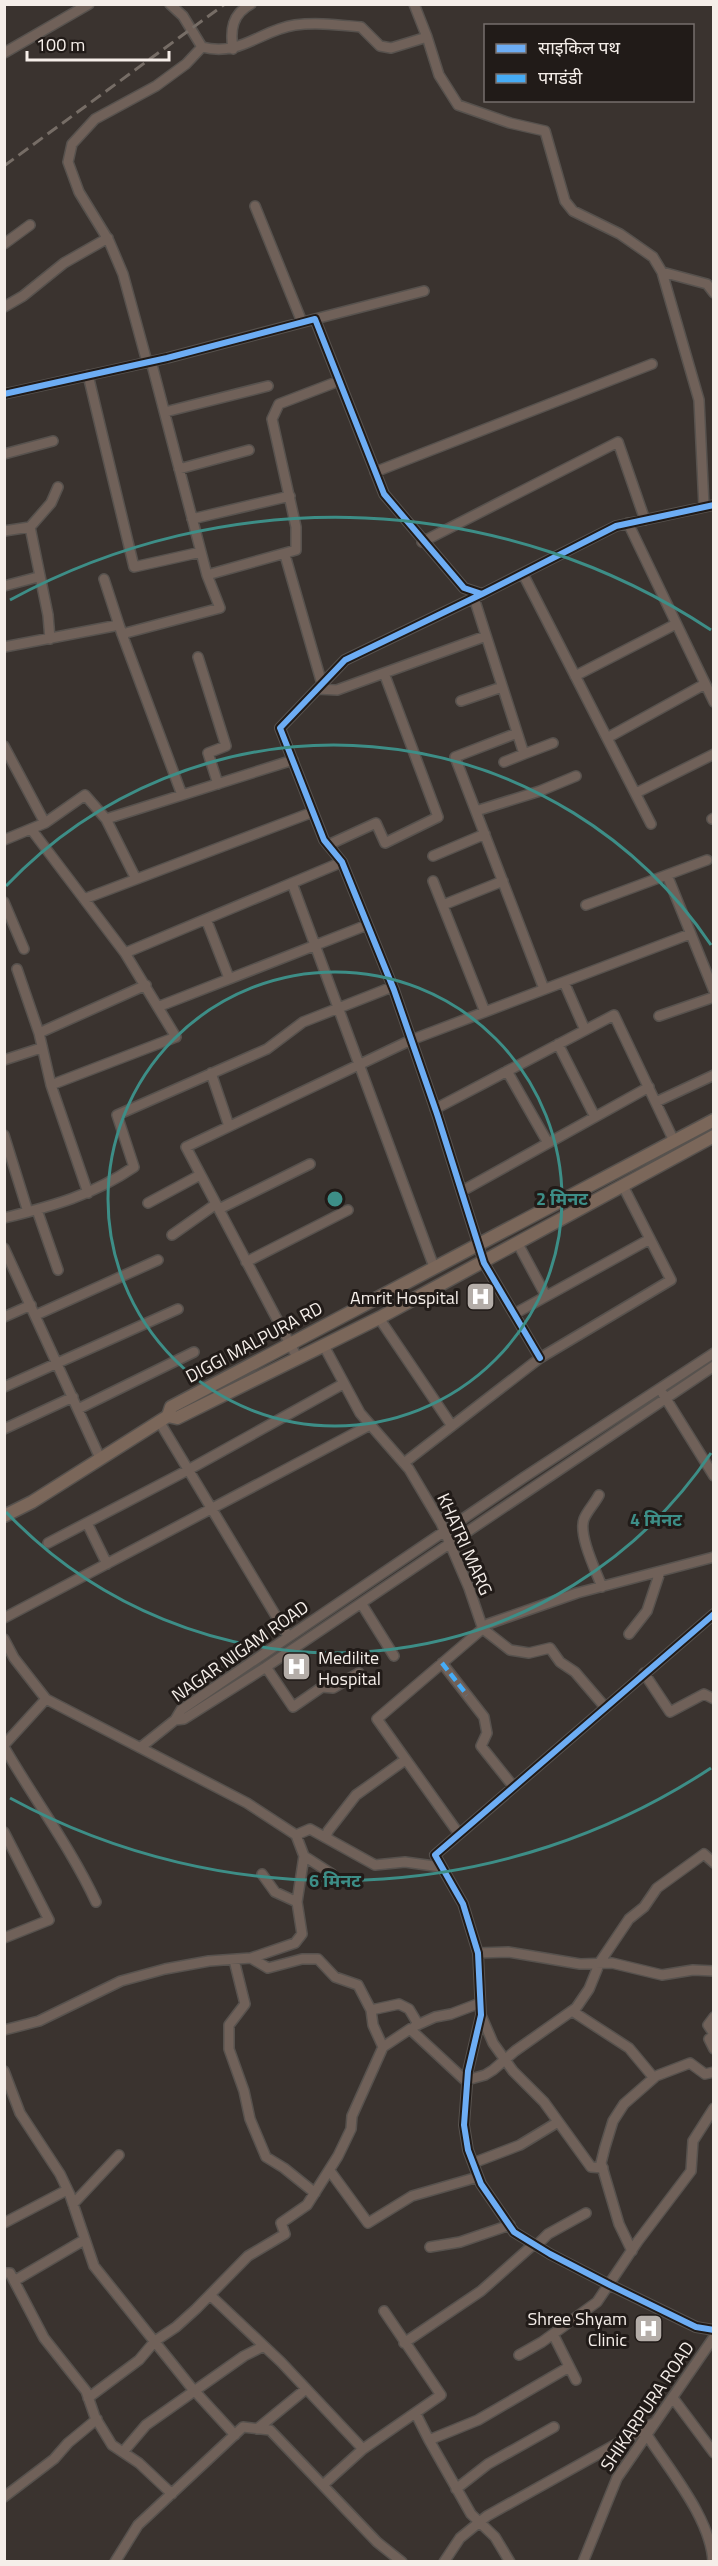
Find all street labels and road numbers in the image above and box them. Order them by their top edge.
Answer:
street label: DIGGI MALPURA RD [181,1294,327,1390]
street label: KHATRI MARG [430,1489,500,1599]
street label: NAGAR NIGAM ROAD [166,1593,314,1709]
street label: SHIKARPURA ROAD [593,2336,701,2476]

